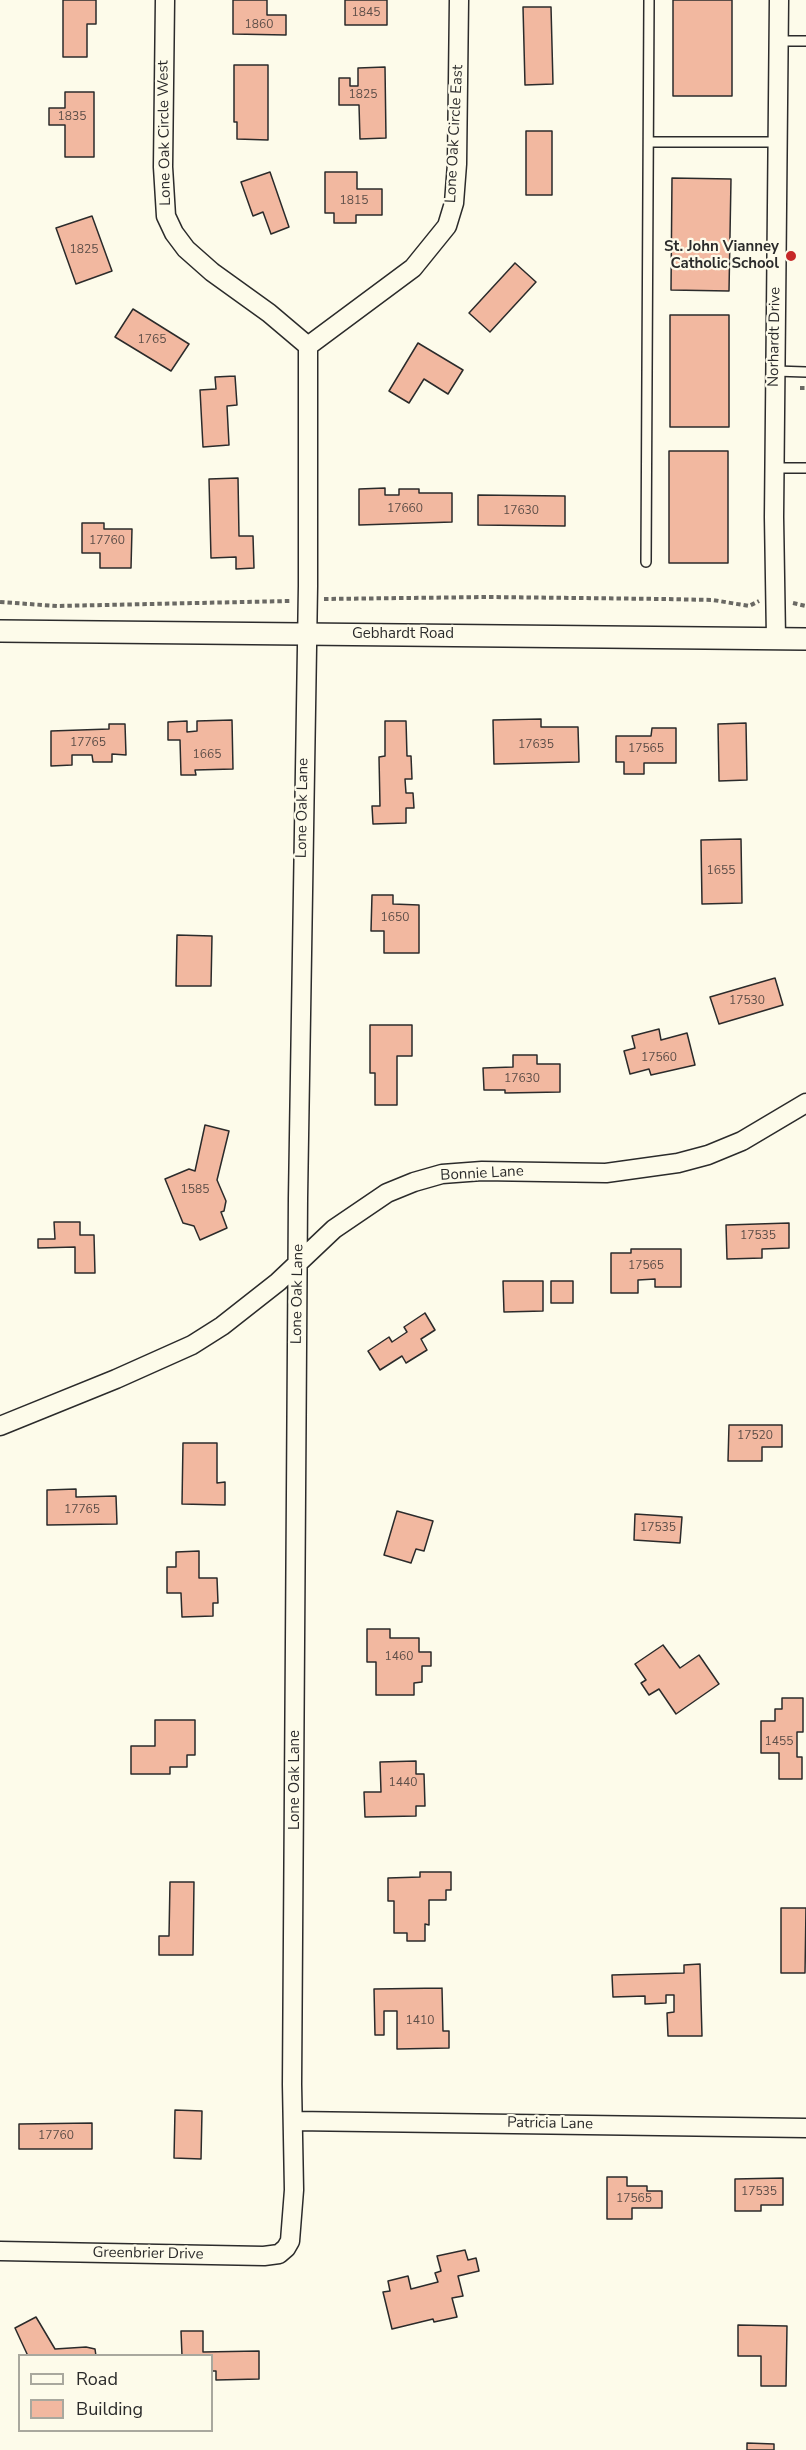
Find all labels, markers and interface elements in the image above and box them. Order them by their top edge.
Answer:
house number: 1845 [352,6,380,20]
house number: 1860 [245,18,273,32]
street label: Lone Oak Circle West [155,60,175,206]
street label: Lone Oak Circle East [442,64,468,204]
house number: 1825 [349,88,377,102]
house number: 1835 [58,110,86,124]
house number: 1815 [340,194,368,208]
place label: St. John Vianney Catholic School [664,238,779,273]
house number: 1825 [70,243,98,257]
marker: St. John Vianney Catholic School [784,249,798,263]
street label: Norhardt Drive [765,287,785,387]
house number: 1765 [138,333,166,347]
house number: 17660 [387,502,423,516]
house number: 17630 [503,504,539,518]
house number: 17760 [89,534,125,548]
street label: Gebhardt Road [352,625,454,643]
house number: 17765 [70,736,106,750]
house number: 17635 [518,738,554,752]
house number: 17565 [628,742,664,756]
house number: 1665 [193,748,221,762]
street label: Lone Oak Lane [293,758,313,858]
house number: 1655 [707,864,735,878]
house number: 1650 [381,911,409,925]
house number: 17530 [729,994,765,1008]
house number: 17560 [641,1051,677,1065]
house number: 17630 [504,1072,540,1086]
street label: Bonnie Lane [440,1163,524,1185]
house number: 1585 [181,1183,209,1197]
house number: 17535 [740,1229,776,1243]
street label: Lone Oak Lane [288,1244,308,1344]
house number: 17565 [628,1259,664,1273]
house number: 17520 [737,1429,773,1443]
house number: 17765 [64,1503,100,1517]
house number: 17535 [640,1521,676,1535]
house number: 1460 [385,1650,413,1664]
street label: Lone Oak Lane [286,1730,304,1830]
house number: 1455 [765,1735,793,1749]
house number: 1440 [389,1776,417,1790]
house number: 1410 [406,2014,434,2028]
street label: Patricia Lane [507,2114,593,2134]
house number: 17760 [38,2129,74,2143]
house number: 17535 [741,2185,777,2199]
house number: 17565 [616,2192,652,2206]
street label: Greenbrier Drive [92,2244,204,2264]
legend [18,2354,213,2432]
text: Road [76,2367,118,2391]
text: Building [76,2397,143,2421]

